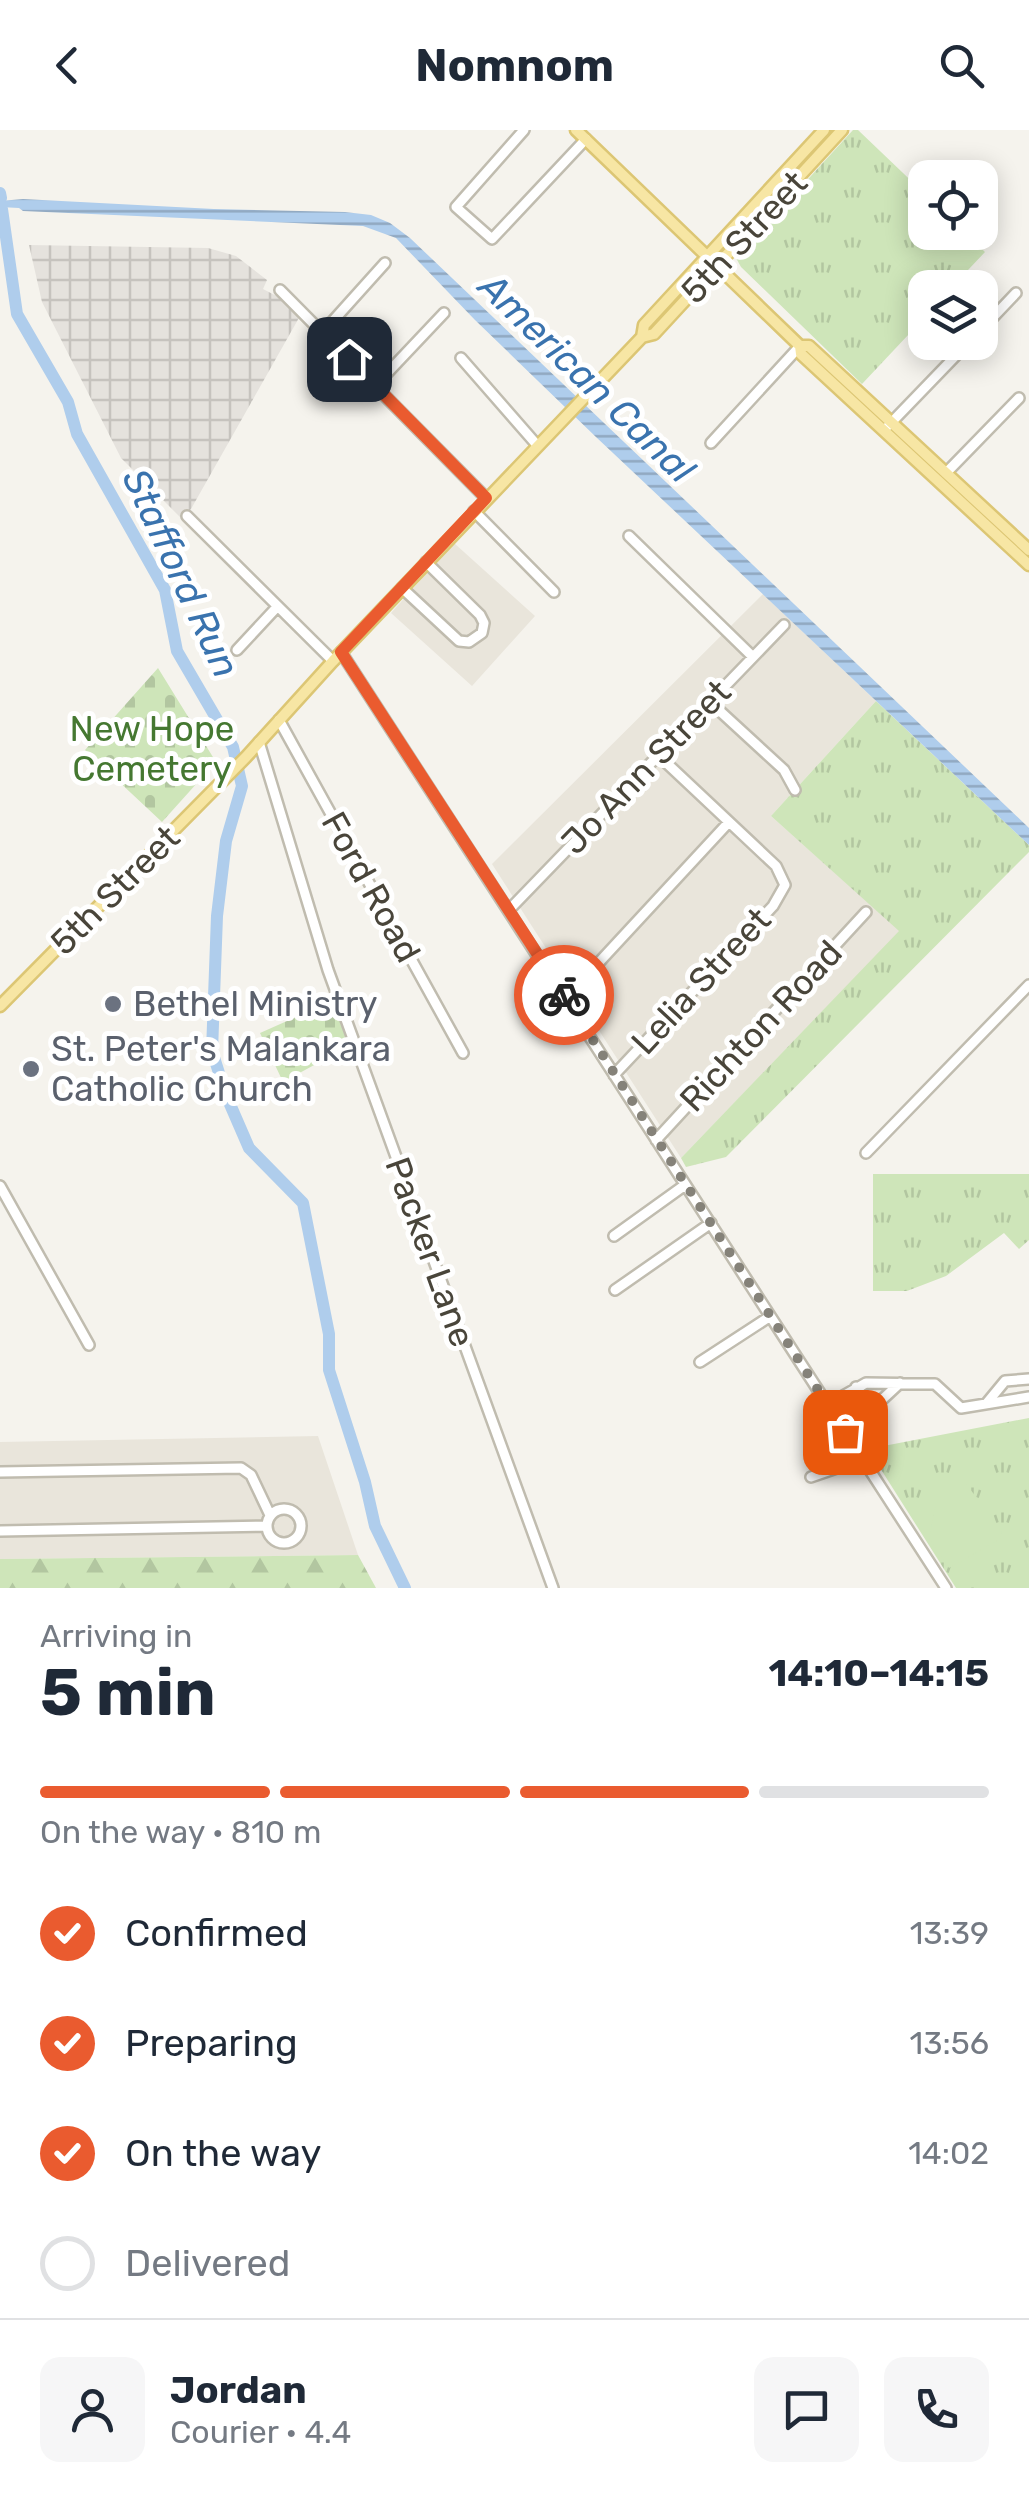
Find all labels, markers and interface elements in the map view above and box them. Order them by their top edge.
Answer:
icon: back [40,38,95,93]
icon: search [934,38,989,93]
text: Nomnom [415,39,614,92]
map controls [908,160,998,360]
button: locate [908,160,998,250]
street label: 5th Street [672,162,816,312]
water label: American Canal [468,262,705,493]
button: layers [908,270,998,360]
pin [307,317,392,402]
icon: home [322,332,377,387]
water label: Stafford Run [113,461,249,685]
street label: Jo Ann Street [553,671,739,863]
park label: New Hope Cemetery [70,708,234,790]
street label: Ford Road [313,804,429,970]
street label: 5th Street [42,817,188,963]
street label: Lelia Street [623,899,779,1063]
street label: Richton Road [671,932,851,1120]
courier [514,945,614,1045]
icon: bike [537,968,592,1023]
place label: Bethel Ministry [133,983,378,1025]
marker: Bethel Ministry [102,993,124,1015]
place label: St. Peter's Malankara Catholic Church [51,1028,391,1110]
marker: St. Peter's Malankara Catholic Church [20,1058,42,1080]
street label: Packer Lane [376,1152,484,1352]
pin [803,1390,888,1475]
icon: bag [818,1405,873,1460]
text: Arriving in [40,1617,192,1655]
text: 14:10–14:15 [768,1650,989,1696]
text: 5 min [40,1654,216,1731]
text: On the way · 810 m [40,1813,321,1851]
icon: check [40,1906,95,1961]
text: Confirmed [125,1910,308,1956]
text: 13:39 [910,1914,989,1952]
icon: check [40,2016,95,2071]
text: Preparing [125,2020,298,2066]
text: 13:56 [910,2024,989,2062]
icon: check [40,2126,95,2181]
text: On the way [125,2130,321,2176]
text: 14:02 [908,2134,989,2172]
text: Delivered [125,2240,290,2286]
button: person [40,2357,145,2462]
button: chat [754,2357,859,2462]
button: phone [884,2357,989,2462]
text: Jordan [170,2367,307,2413]
text: Courier · 4.4 [170,2413,351,2451]

